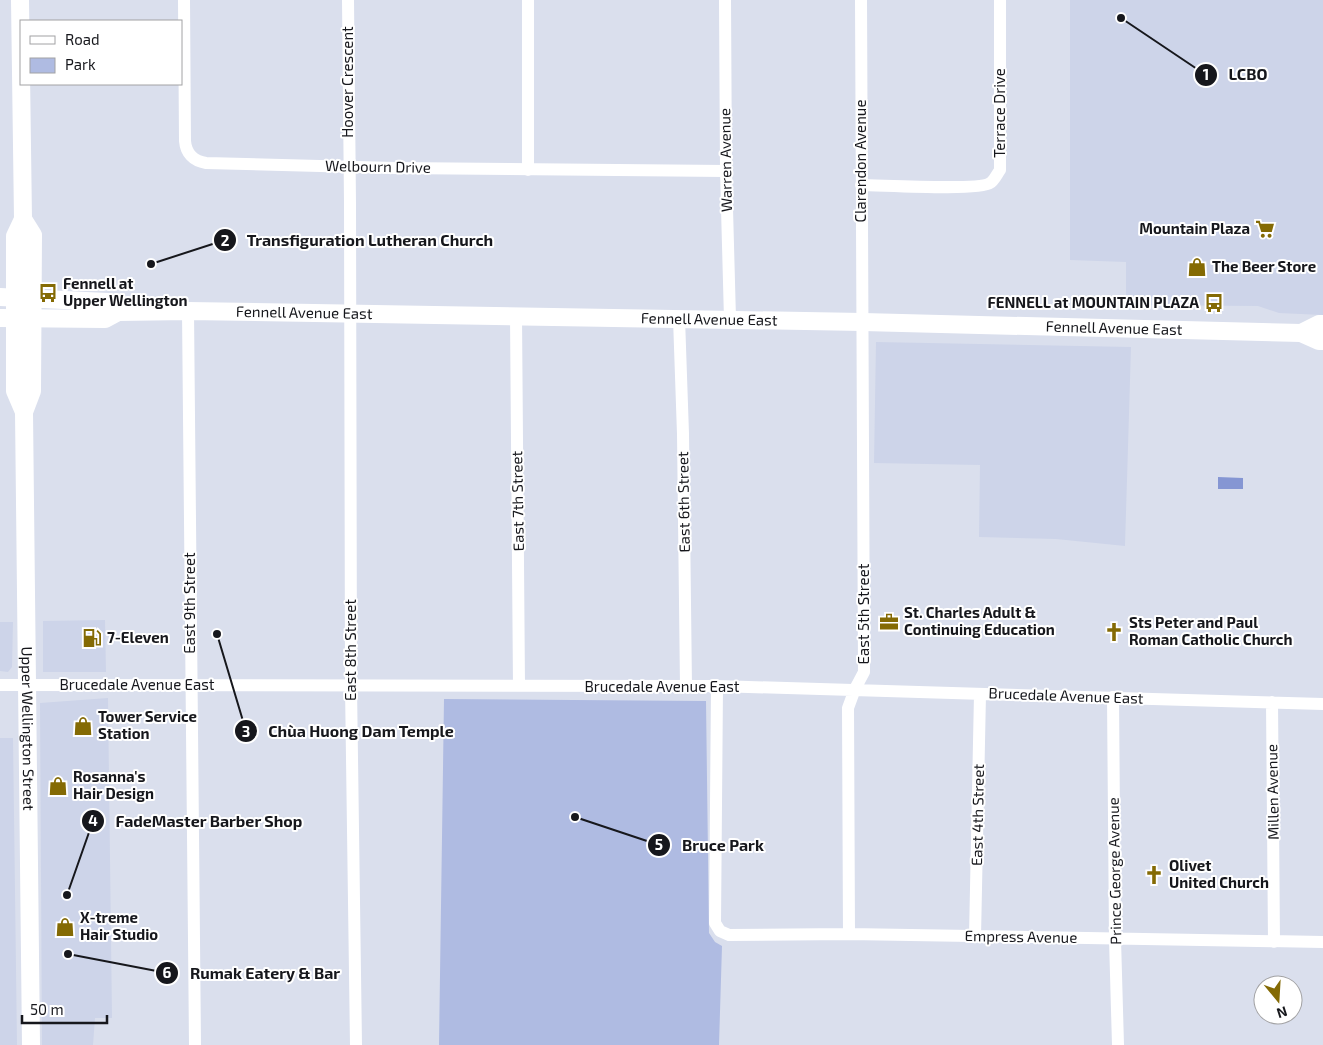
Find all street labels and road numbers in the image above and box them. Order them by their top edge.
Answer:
street label: Hoover Crescent [338,26,356,138]
street label: Terrace Drive [990,68,1008,158]
street label: Clarendon Avenue [851,100,869,222]
street label: Warren Avenue [715,108,735,212]
street label: Welbourn Drive [325,156,431,176]
street label: Fennell Avenue East [236,302,373,322]
street label: Fennell Avenue East [641,308,778,329]
street label: Fennell Avenue East [1046,317,1183,338]
street label: East 7th Street [507,450,527,551]
street label: East 6th Street [673,451,693,553]
street label: East 9th Street [180,552,198,654]
street label: East 5th Street [854,563,872,664]
street label: East 8th Street [341,599,359,701]
street label: Upper Wellington Street [19,646,38,811]
street label: Brucedale Avenue East [59,675,215,693]
street label: Brucedale Avenue East [584,677,740,695]
street label: Brucedale Avenue East [988,683,1144,707]
street label: Millen Avenue [1262,744,1282,840]
street label: East 4th Street [967,764,987,866]
street label: Prince George Avenue [1104,797,1124,945]
street label: Empress Avenue [965,926,1077,946]

